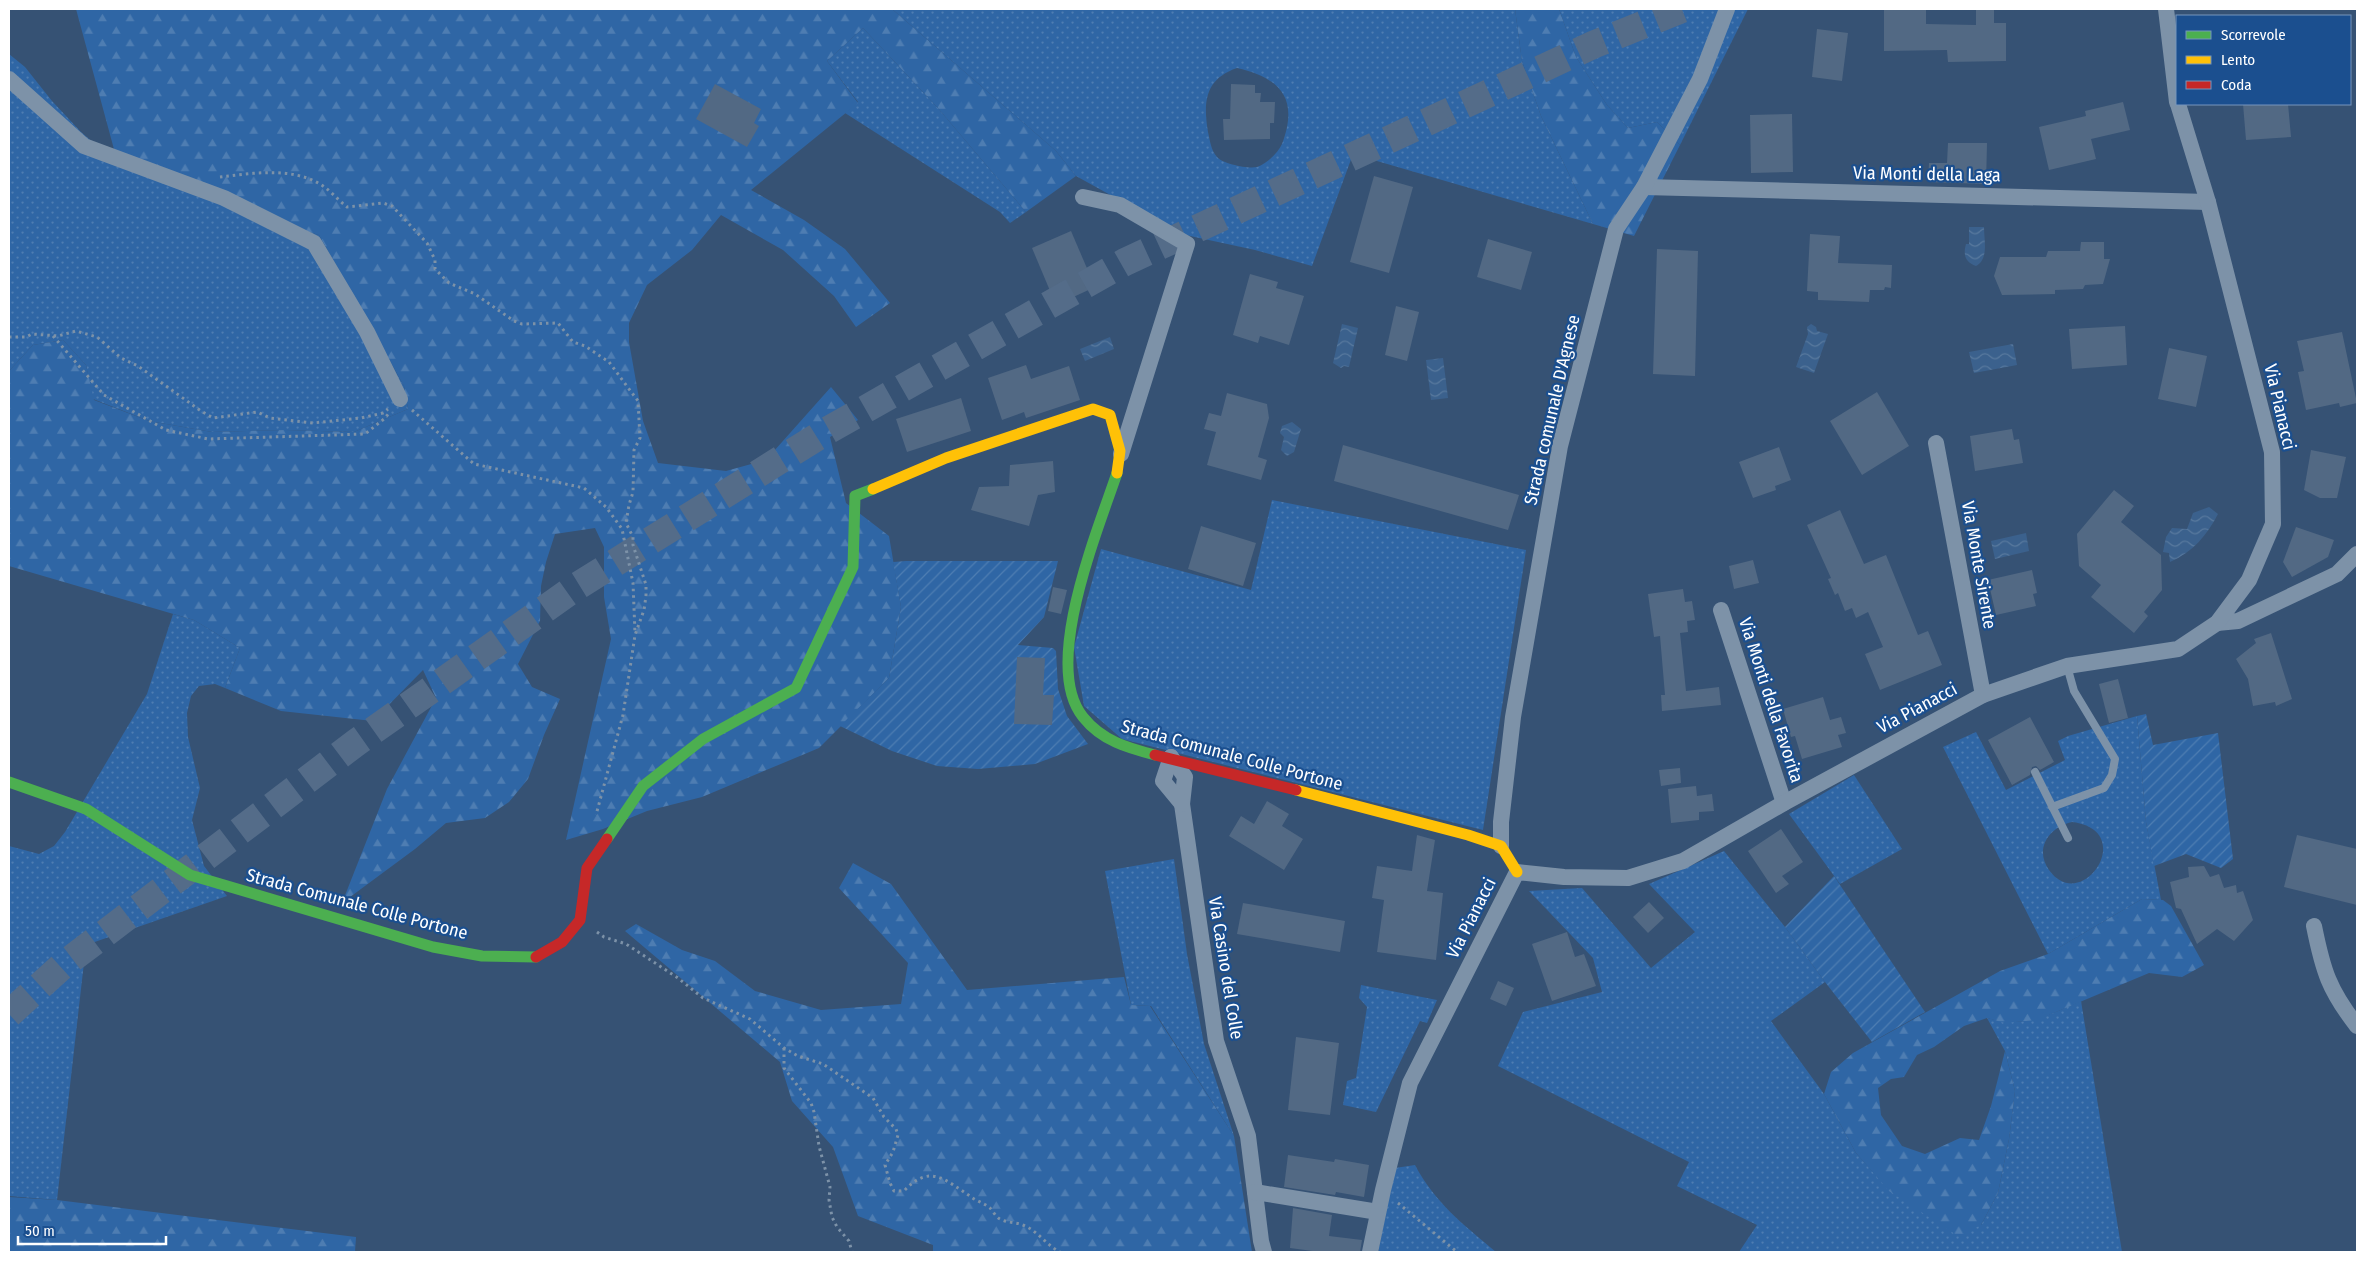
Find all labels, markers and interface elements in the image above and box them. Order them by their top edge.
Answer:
legend [2176,15,2351,105]
text: Scorrevole [2221,26,2286,44]
text: Lento [2221,51,2255,69]
text: Coda [2221,76,2252,94]
street label: Via Monti della Laga [1853,162,2001,186]
street label: Strada comunale D'Agnese [1519,313,1585,507]
street label: Via Pianacci [2259,362,2301,452]
street label: Via Monte Sirente [1957,499,2001,631]
street label: Via Monti della Favorita [1734,615,1808,786]
street label: Via Pianacci [1873,678,1961,738]
street label: Strada Comunale Colle Portone [1119,715,1345,795]
street label: Strada Comunale Colle Portone [244,864,470,944]
street label: Via Pianacci [1441,874,1501,962]
street label: Via Casino del Colle [1204,895,1248,1041]
scale bar [18,1214,165,1246]
text: 50 m [25,1222,55,1240]

